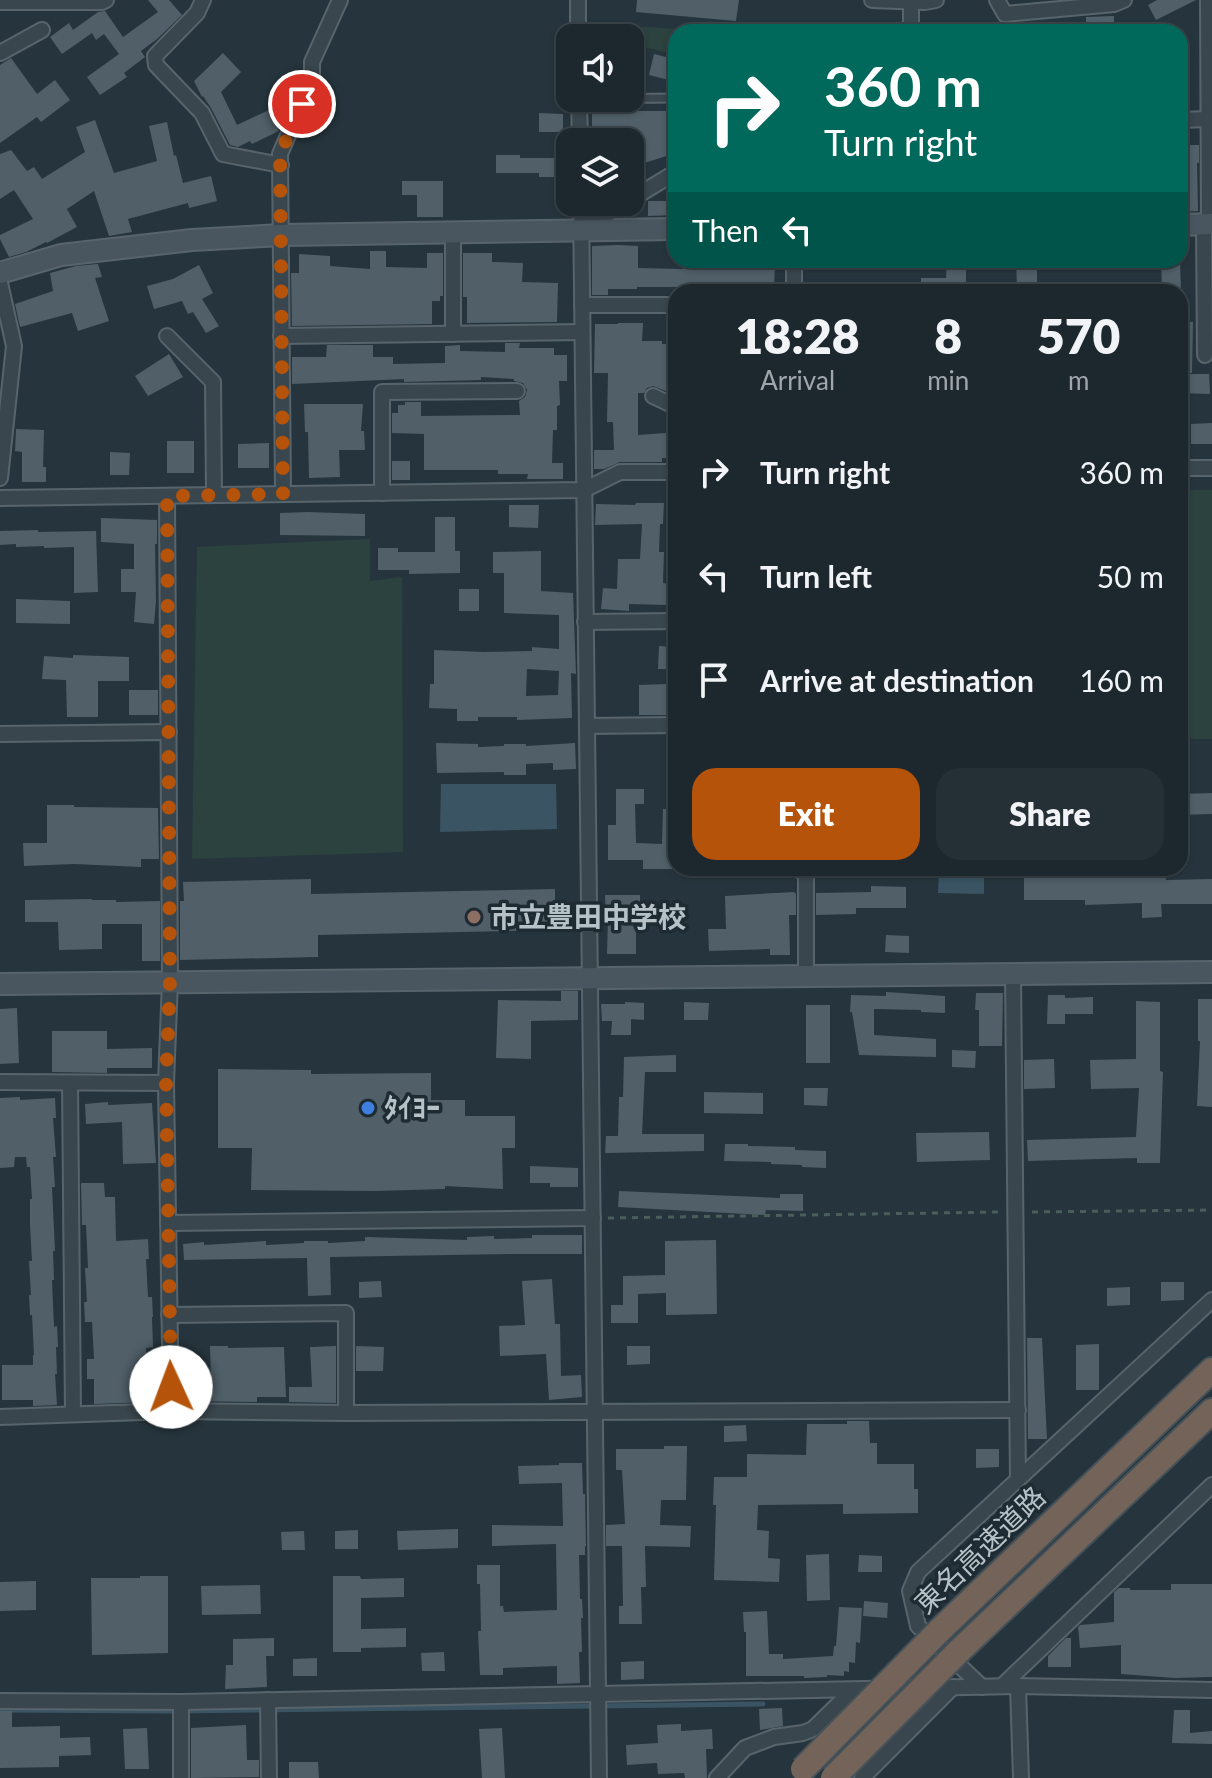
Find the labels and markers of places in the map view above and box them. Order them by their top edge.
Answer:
pin [268,70,336,138]
place label: 市立豊田中学校 [490,899,686,933]
marker: 市立豊田中学校 [465,908,483,926]
place label: ﾀｲﾖｰ [384,1090,440,1124]
marker: ﾀｲﾖｰ [359,1099,377,1117]

